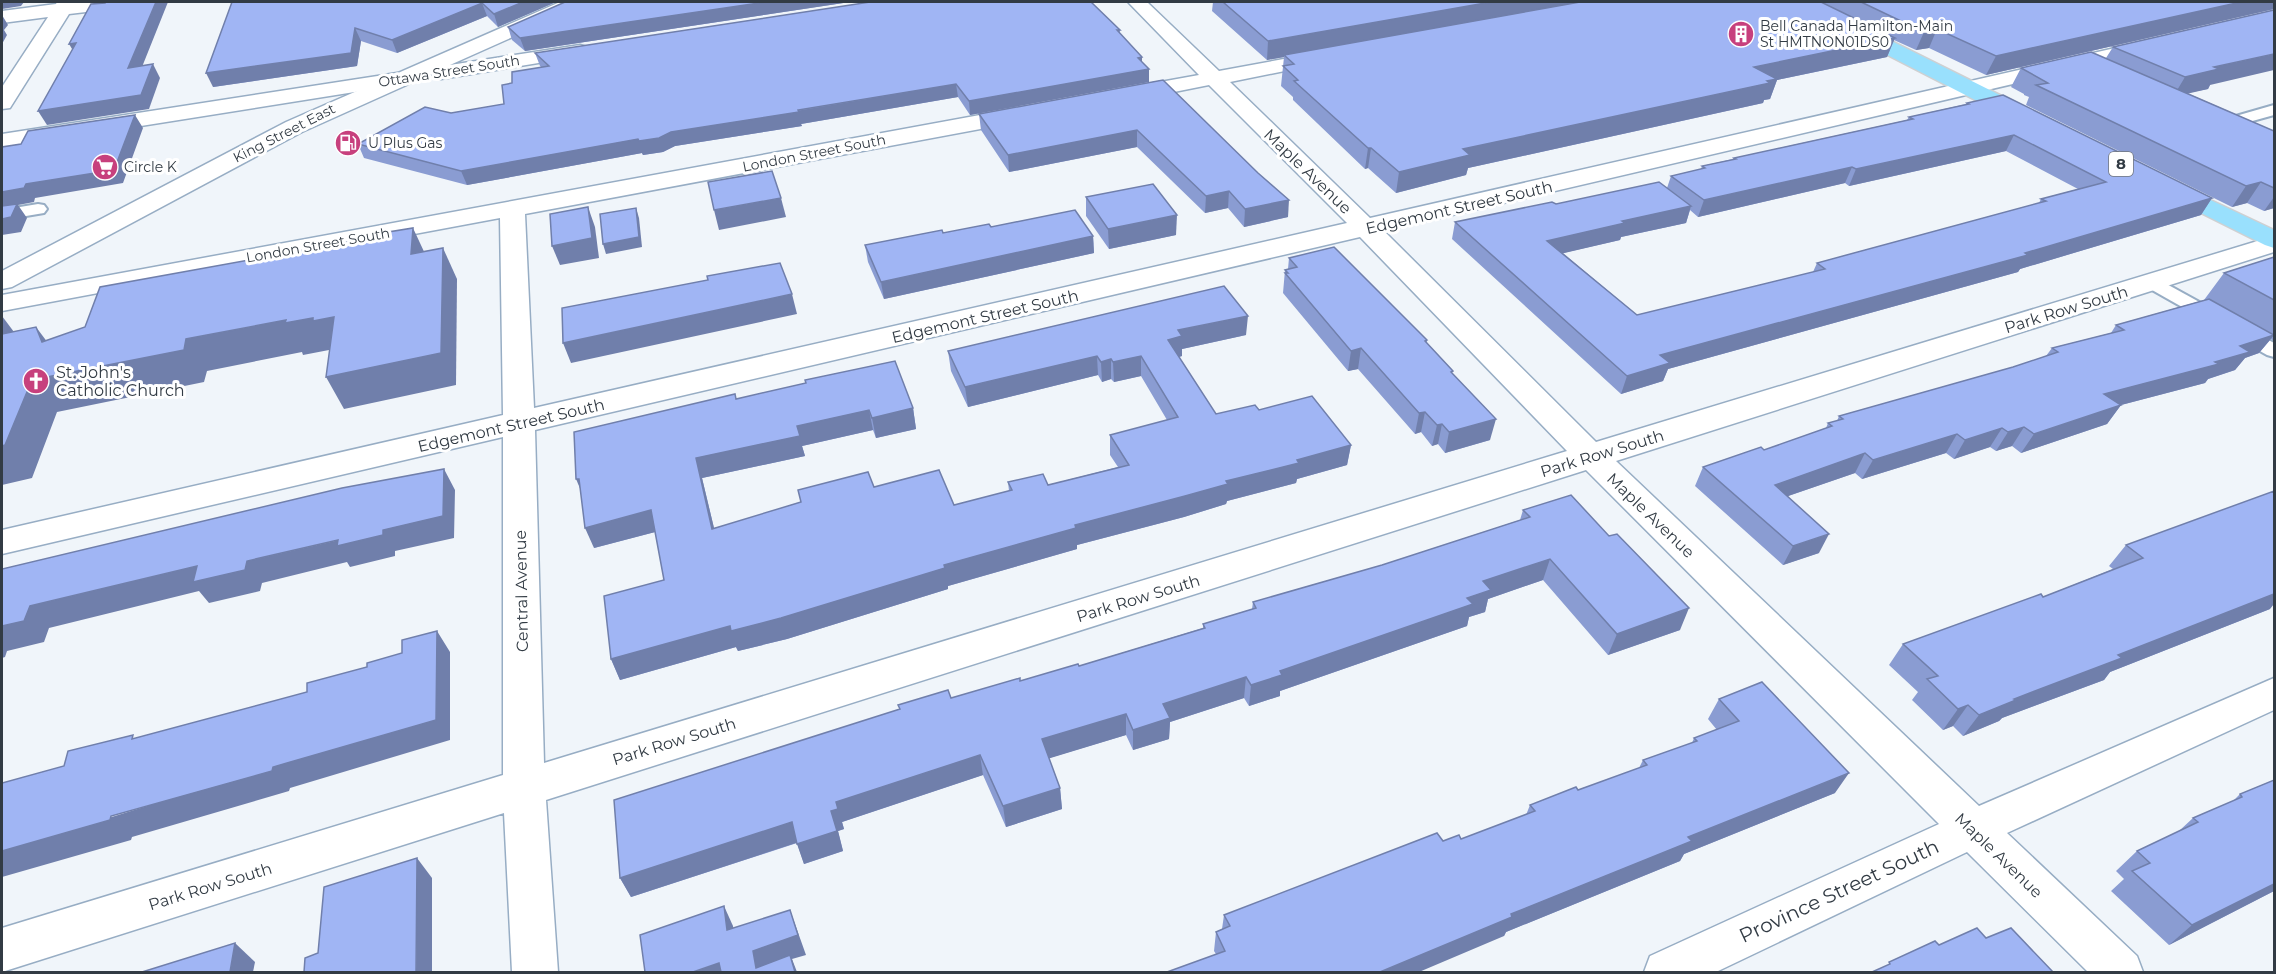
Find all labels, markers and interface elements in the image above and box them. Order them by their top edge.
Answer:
place label: Bell Canada Hamilton-Main St HMTNON01DS0 [1760,17,1953,51]
building icon: Bell Canada Hamilton-Main St HMTNON01DS0 [1726,19,1756,49]
street label: Ottawa Street South [377,51,521,91]
street label: King Street East [230,99,338,167]
street label: Maple Avenue [1260,125,1355,218]
fuel station icon: U Plus Gas [333,128,363,158]
street label: London Street South [741,130,887,176]
place label: U Plus Gas [368,134,443,152]
supermarket icon: Circle K [90,152,120,182]
road number: 8 [2109,152,2133,176]
place label: Circle K [124,158,177,176]
street label: Edgemont Street South [1364,177,1554,238]
street label: London Street South [245,223,391,267]
street label: Park Row South [2002,282,2130,337]
street label: Edgemont Street South [890,286,1080,347]
place label: St. John's Catholic Church [56,363,185,400]
church icon: St. John's Catholic Church [21,366,51,396]
street label: Edgemont Street South [416,395,606,456]
street label: Park Row South [1538,426,1666,481]
street label: Maple Avenue [1603,469,1698,562]
street label: Central Avenue [511,530,532,652]
street label: Park Row South [1074,571,1202,626]
street label: Park Row South [610,714,738,769]
street label: Maple Avenue [1951,809,2046,902]
street label: Province Street South [1735,834,1943,948]
street label: Park Row South [146,859,274,914]

